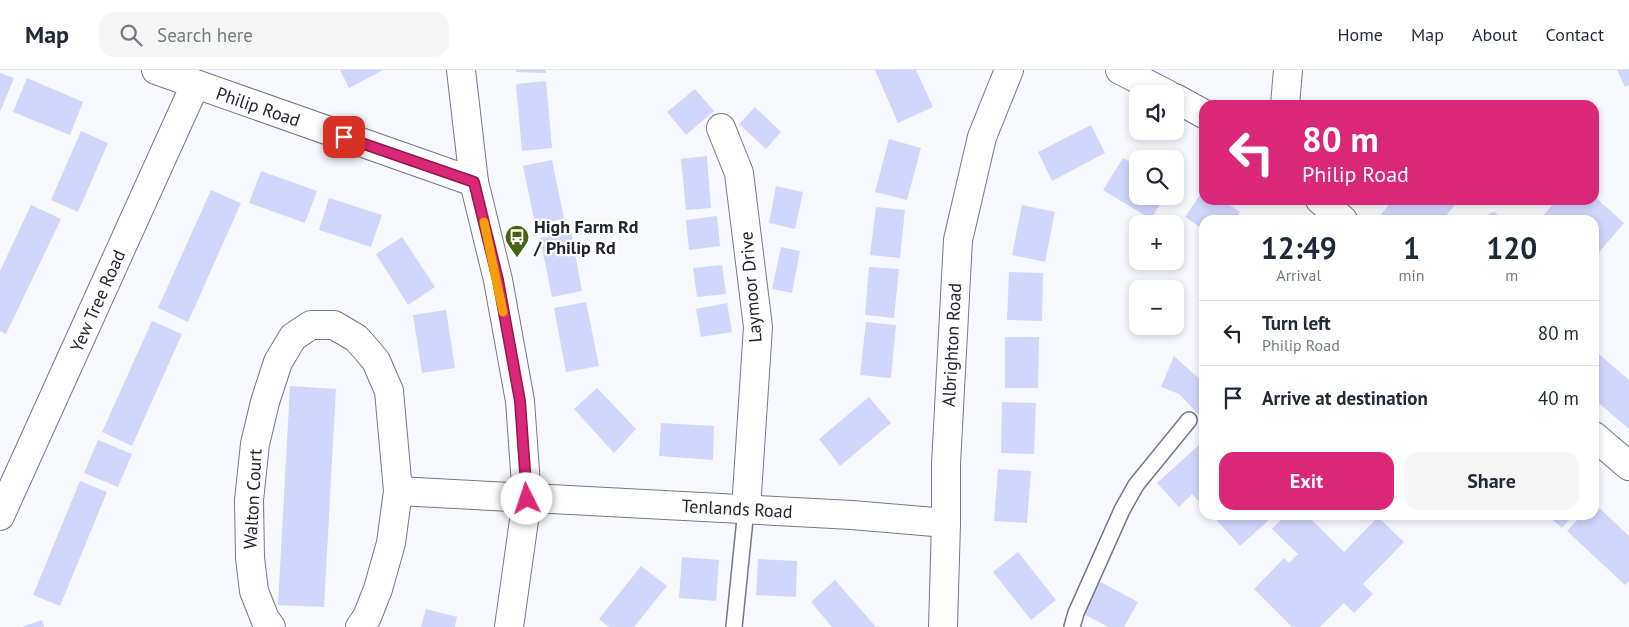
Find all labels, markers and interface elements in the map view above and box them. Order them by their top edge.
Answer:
search box [99,12,449,57]
text: Map [25,19,69,50]
icon: search [117,21,145,49]
text: Search here [157,23,253,47]
text: Home [1337,23,1383,46]
text: Map [1411,23,1444,46]
text: About [1472,23,1518,46]
text: Contact [1546,23,1604,46]
street label: Philip Road [213,81,303,132]
map controls [1129,85,1184,335]
button: sound [1129,85,1184,140]
pin [323,116,365,158]
text: 80 m [1302,116,1379,162]
icon: left [1219,120,1284,185]
icon: arrive [330,123,358,151]
button: search [1129,150,1184,205]
text: Philip Road [1302,160,1409,188]
place label: High Farm Rd / Philip Rd [533,215,639,259]
button: + [1129,215,1184,270]
bus stop icon: High Farm Rd / Philip Rd [504,224,530,258]
text: 12:49 [1261,228,1337,267]
text: 1 [1403,228,1420,267]
text: 120 [1486,228,1537,267]
street label: Laymoor Drive [734,231,767,344]
street label: Yew Tree Road [65,246,130,356]
text: Arrival [1276,265,1321,285]
text: min [1399,265,1425,285]
text: m [1505,265,1518,285]
button: − [1129,280,1184,335]
street label: Albrighton Road [937,282,966,408]
text: Turn left [1262,311,1331,335]
icon: left [1219,319,1247,347]
text: 80 m [1538,321,1579,345]
text: Philip Road [1262,335,1340,355]
icon: arrive [1219,384,1247,412]
text: Arrive at destination [1262,386,1428,410]
text: 40 m [1538,386,1579,410]
street label: Walton Court [238,448,267,550]
button: Exit [1219,452,1394,510]
button: Share [1404,452,1579,510]
position arrow [500,472,552,524]
street label: Tenlands Road [681,494,793,523]

